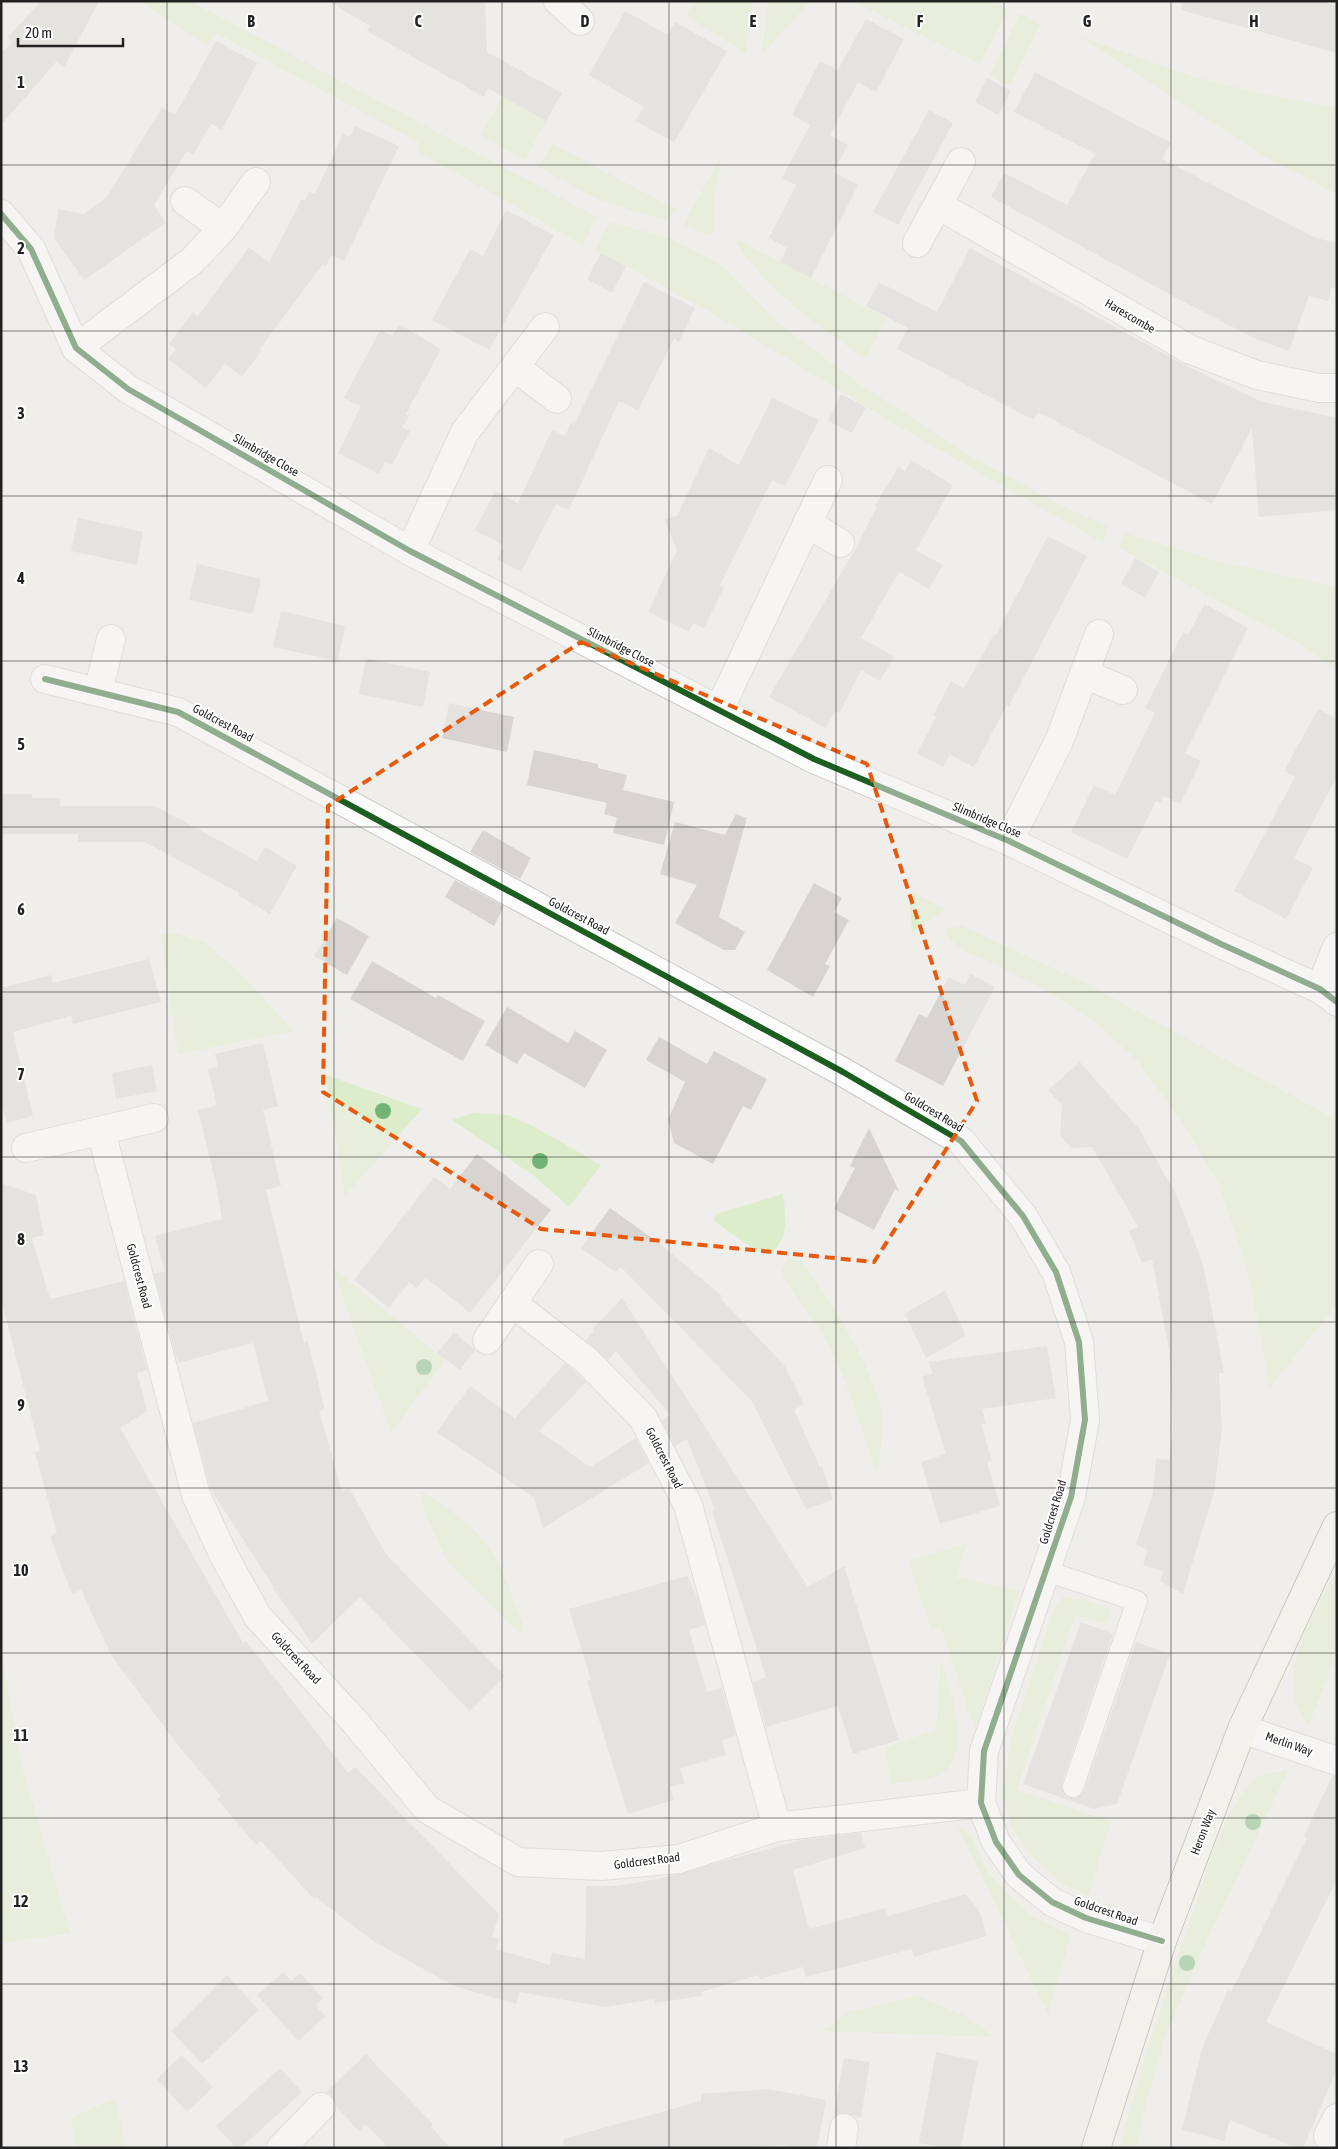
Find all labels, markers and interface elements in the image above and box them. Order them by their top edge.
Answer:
text: B [247,12,255,30]
text: C [414,12,422,30]
text: D [581,12,590,30]
text: E [750,12,757,30]
text: F [917,12,924,30]
text: G [1083,12,1092,30]
text: H [1249,12,1259,30]
scale bar [18,15,122,47]
text: 20 m [25,24,52,41]
text: 1 [17,73,25,91]
text: 2 [17,239,25,257]
street label: Harescombe [1102,296,1158,336]
text: 3 [17,404,25,422]
street label: Slimbridge Close [231,431,301,479]
text: 4 [16,569,25,587]
street label: Slimbridge Close [585,624,657,670]
street label: Goldcrest Road [190,701,256,745]
text: 5 [17,735,25,753]
street label: Slimbridge Close [951,799,1023,841]
street label: Goldcrest Road [546,894,612,938]
text: 6 [17,900,25,918]
text: 7 [17,1065,25,1083]
street label: Goldcrest Road [902,1089,966,1135]
text: 8 [17,1230,25,1248]
street label: Goldcrest Road [124,1242,154,1310]
text: 9 [17,1396,25,1414]
street label: Goldcrest Road [643,1425,685,1491]
street label: Goldcrest Road [1037,1478,1069,1546]
text: 10 [13,1561,29,1579]
street label: Goldcrest Road [268,1629,324,1687]
text: 11 [13,1726,29,1744]
street label: Merlin Way [1263,1729,1315,1759]
street label: Heron Way [1188,1807,1218,1857]
street label: Goldcrest Road [613,1850,681,1872]
text: 12 [13,1892,29,1910]
street label: Goldcrest Road [1072,1894,1140,1928]
text: 13 [13,2057,29,2075]

